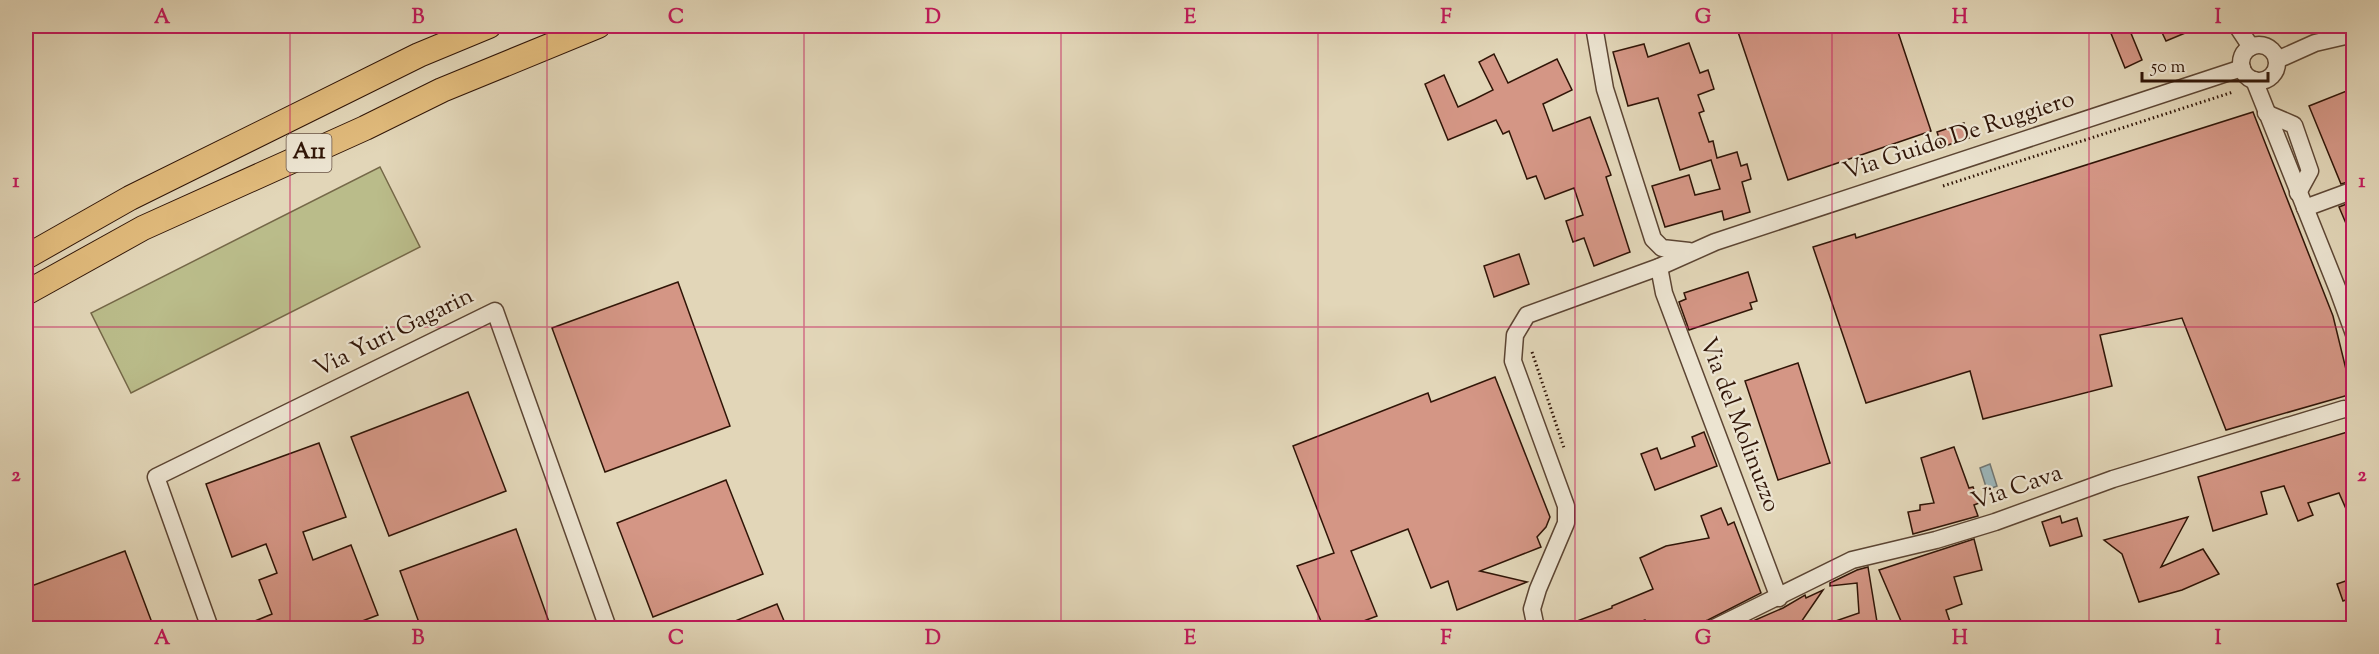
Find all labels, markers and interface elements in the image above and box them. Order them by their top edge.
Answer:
text: A [154,4,171,33]
text: B [412,4,425,33]
text: C [668,4,684,33]
text: D [925,4,941,33]
text: E [1184,4,1197,33]
text: F [1440,4,1452,33]
text: G [1695,4,1712,33]
text: H [1952,4,1968,33]
text: I [2215,4,2222,33]
scale bar [2142,45,2268,83]
text: 50 m [2150,55,2186,81]
street label: Via Guido De Ruggiero [1839,82,2079,190]
road number: A11 [286,134,332,172]
text: 1 [13,168,20,197]
text: 1 [2359,168,2366,197]
street label: Via Yuri Gagarin [308,280,480,386]
street label: Via del Molinuzzo [1690,333,1788,517]
street label: Via Cava [1967,457,2067,519]
text: 2 [11,462,21,491]
text: 2 [2357,462,2367,491]
text: A [154,625,171,654]
text: B [412,625,425,654]
text: C [668,625,684,654]
text: D [925,625,941,654]
text: E [1184,625,1197,654]
text: F [1440,625,1452,654]
text: G [1695,625,1712,654]
text: H [1952,625,1968,654]
text: I [2215,625,2222,654]

